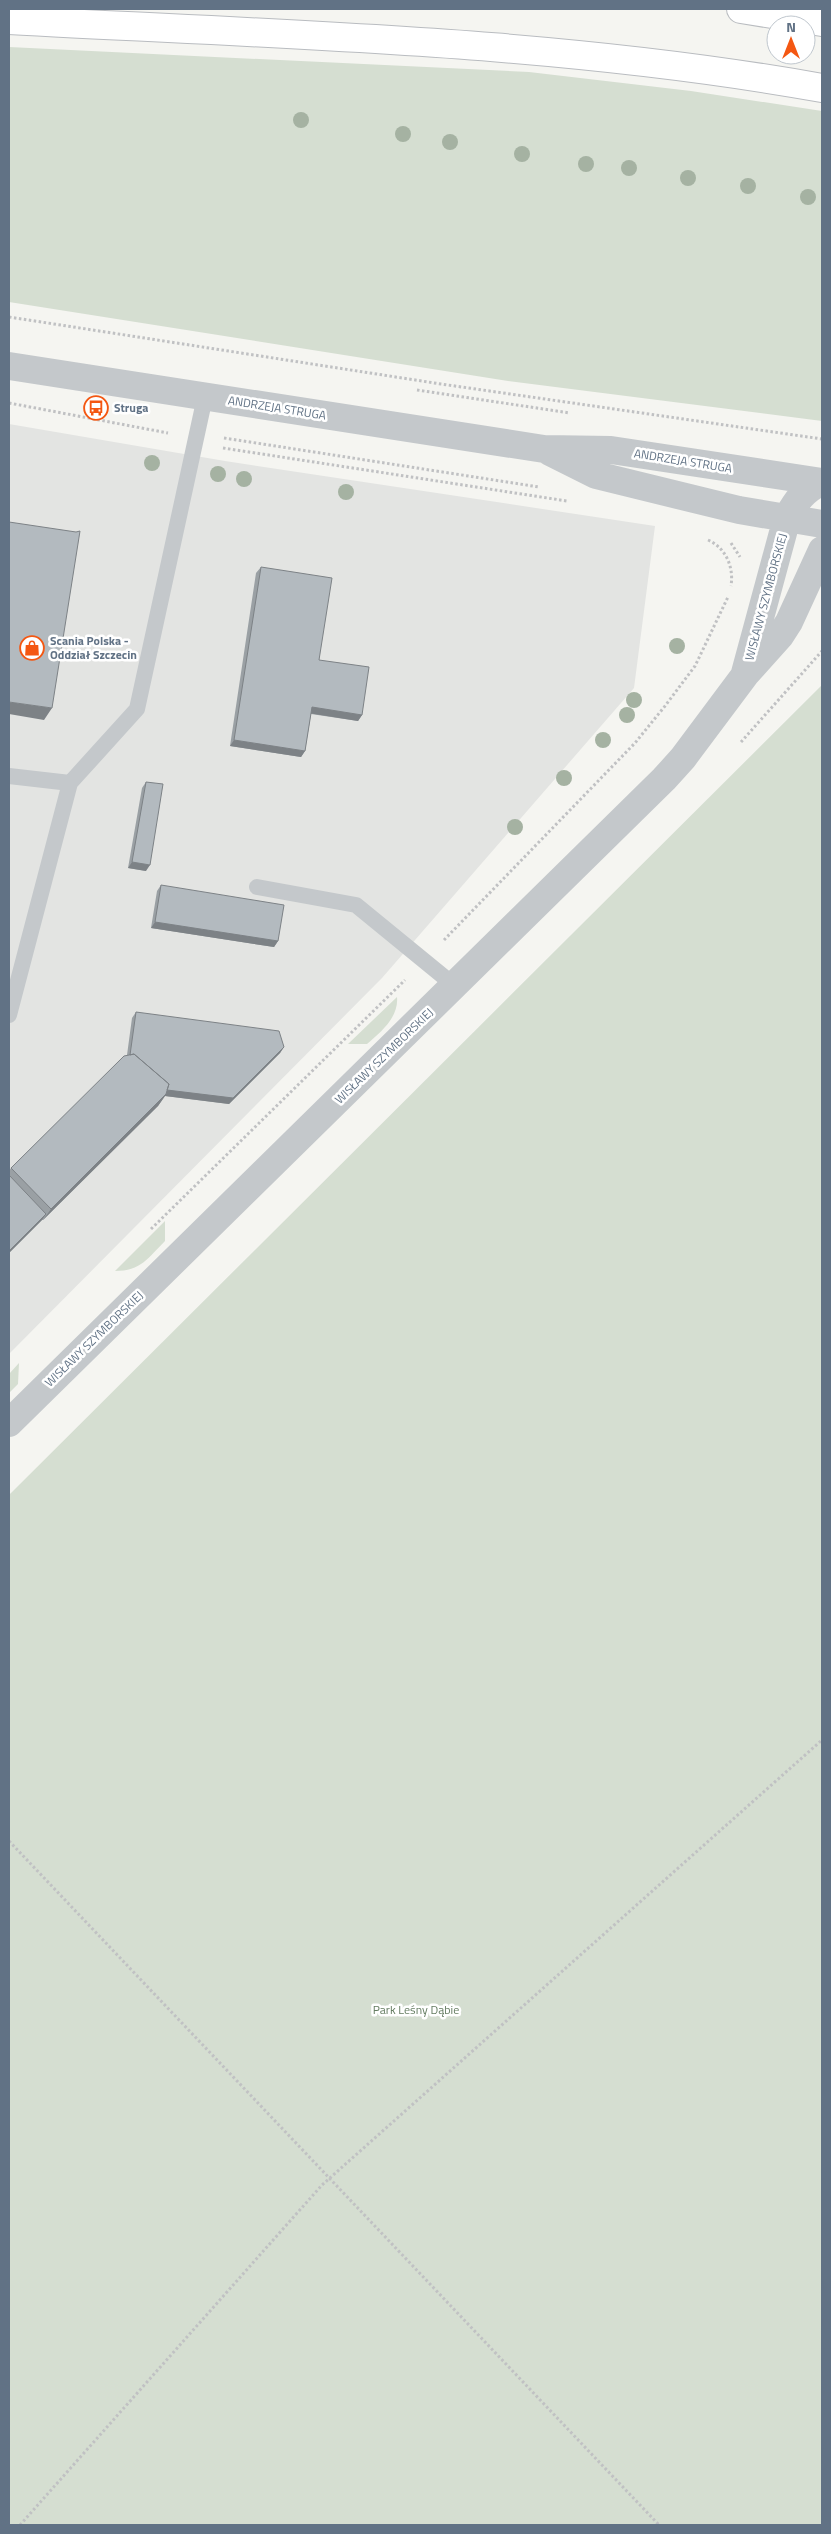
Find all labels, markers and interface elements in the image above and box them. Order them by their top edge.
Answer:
north arrow [766,15,816,65]
text: N [786,16,796,37]
street label: ANDRZEJA STRUGA [227,390,328,425]
bus stop icon: Struga [83,395,109,421]
place label: Struga [114,398,148,417]
street label: ANDRZEJA STRUGA [633,443,734,478]
street label: WISŁAWY SZYMBORSKIEJ [739,531,792,663]
place label: Scania Polska - Oddział Szczecin [50,631,137,664]
shop icon: Scania Polska - Oddział Szczecin [19,635,45,661]
street label: WISŁAWY SZYMBORSKIEJ [330,1003,437,1108]
street label: WISŁAWY SZYMBORSKIEJ [40,1286,147,1391]
park label: Park Leśny Dąbie [373,2000,459,2019]

